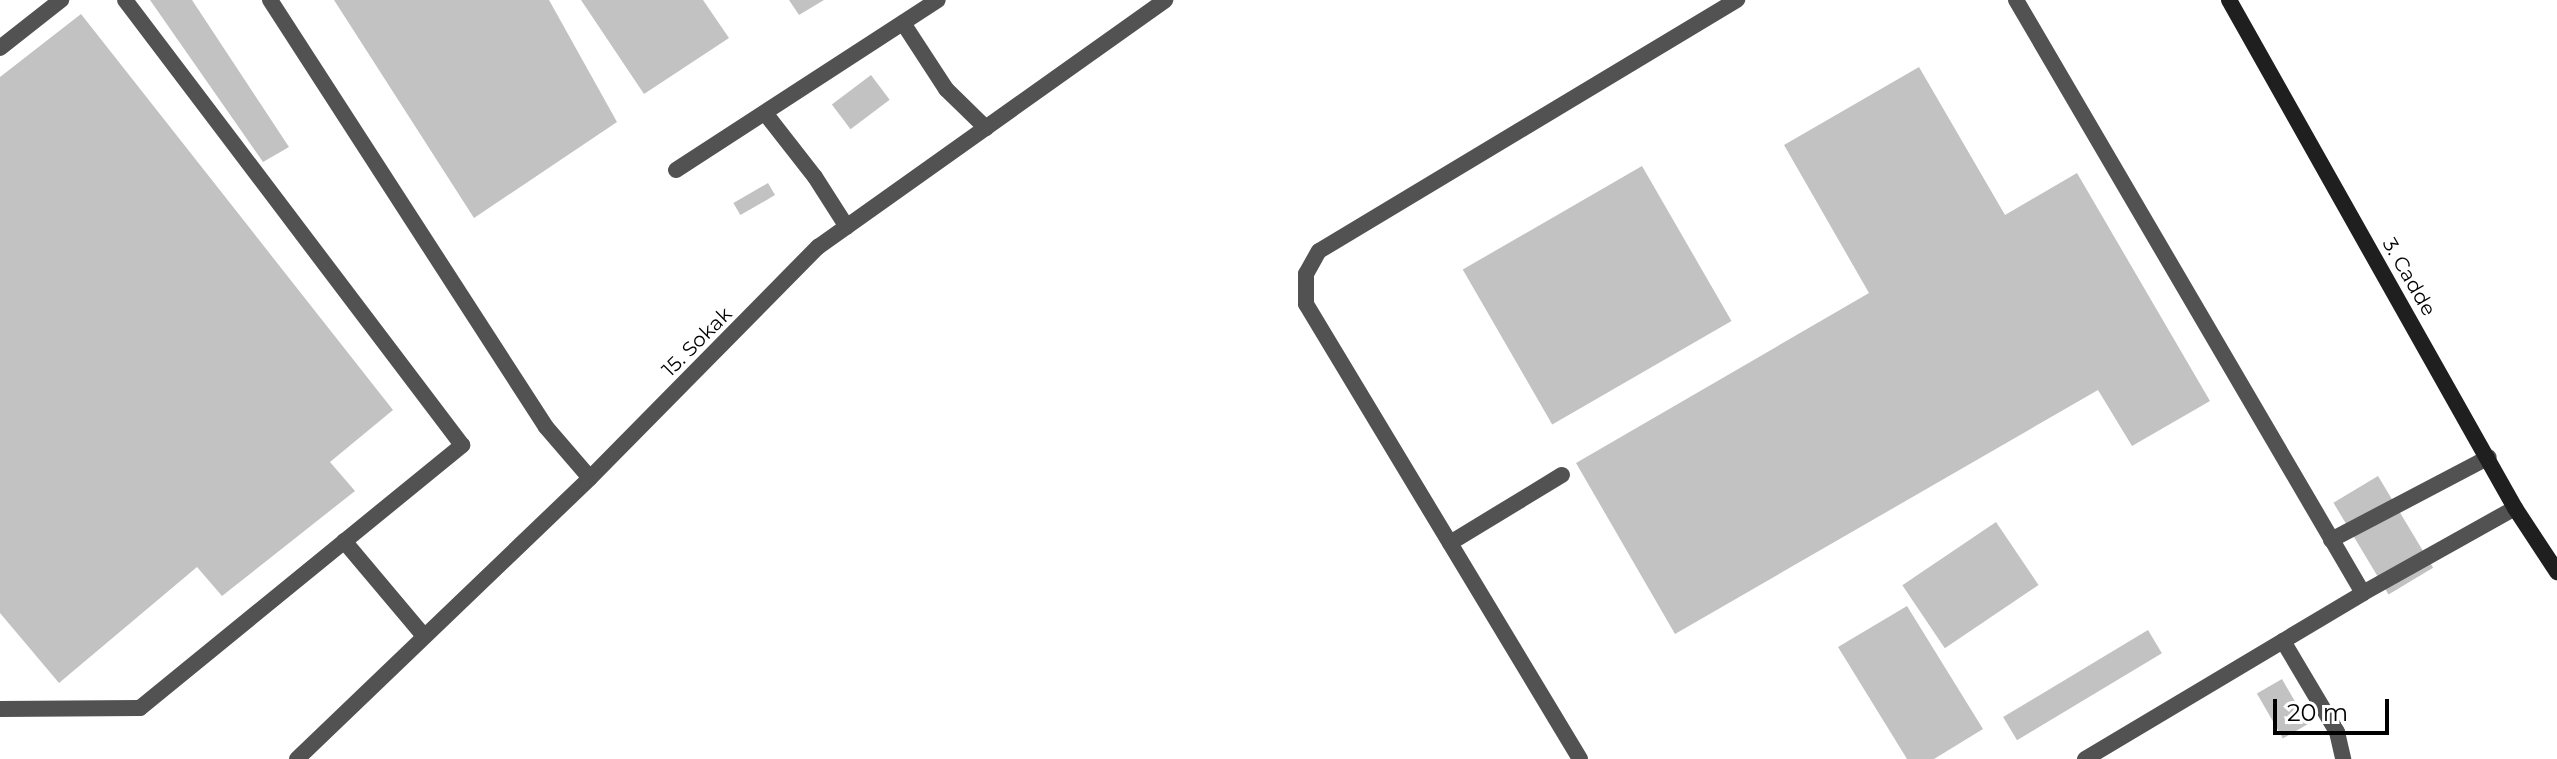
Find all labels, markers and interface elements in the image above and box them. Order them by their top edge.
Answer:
street label: 3. Cadde [2377,234,2441,320]
street label: 15. Sokak [657,302,737,382]
scale bar [2277,683,2393,733]
text: 20 m [2287,698,2348,727]

